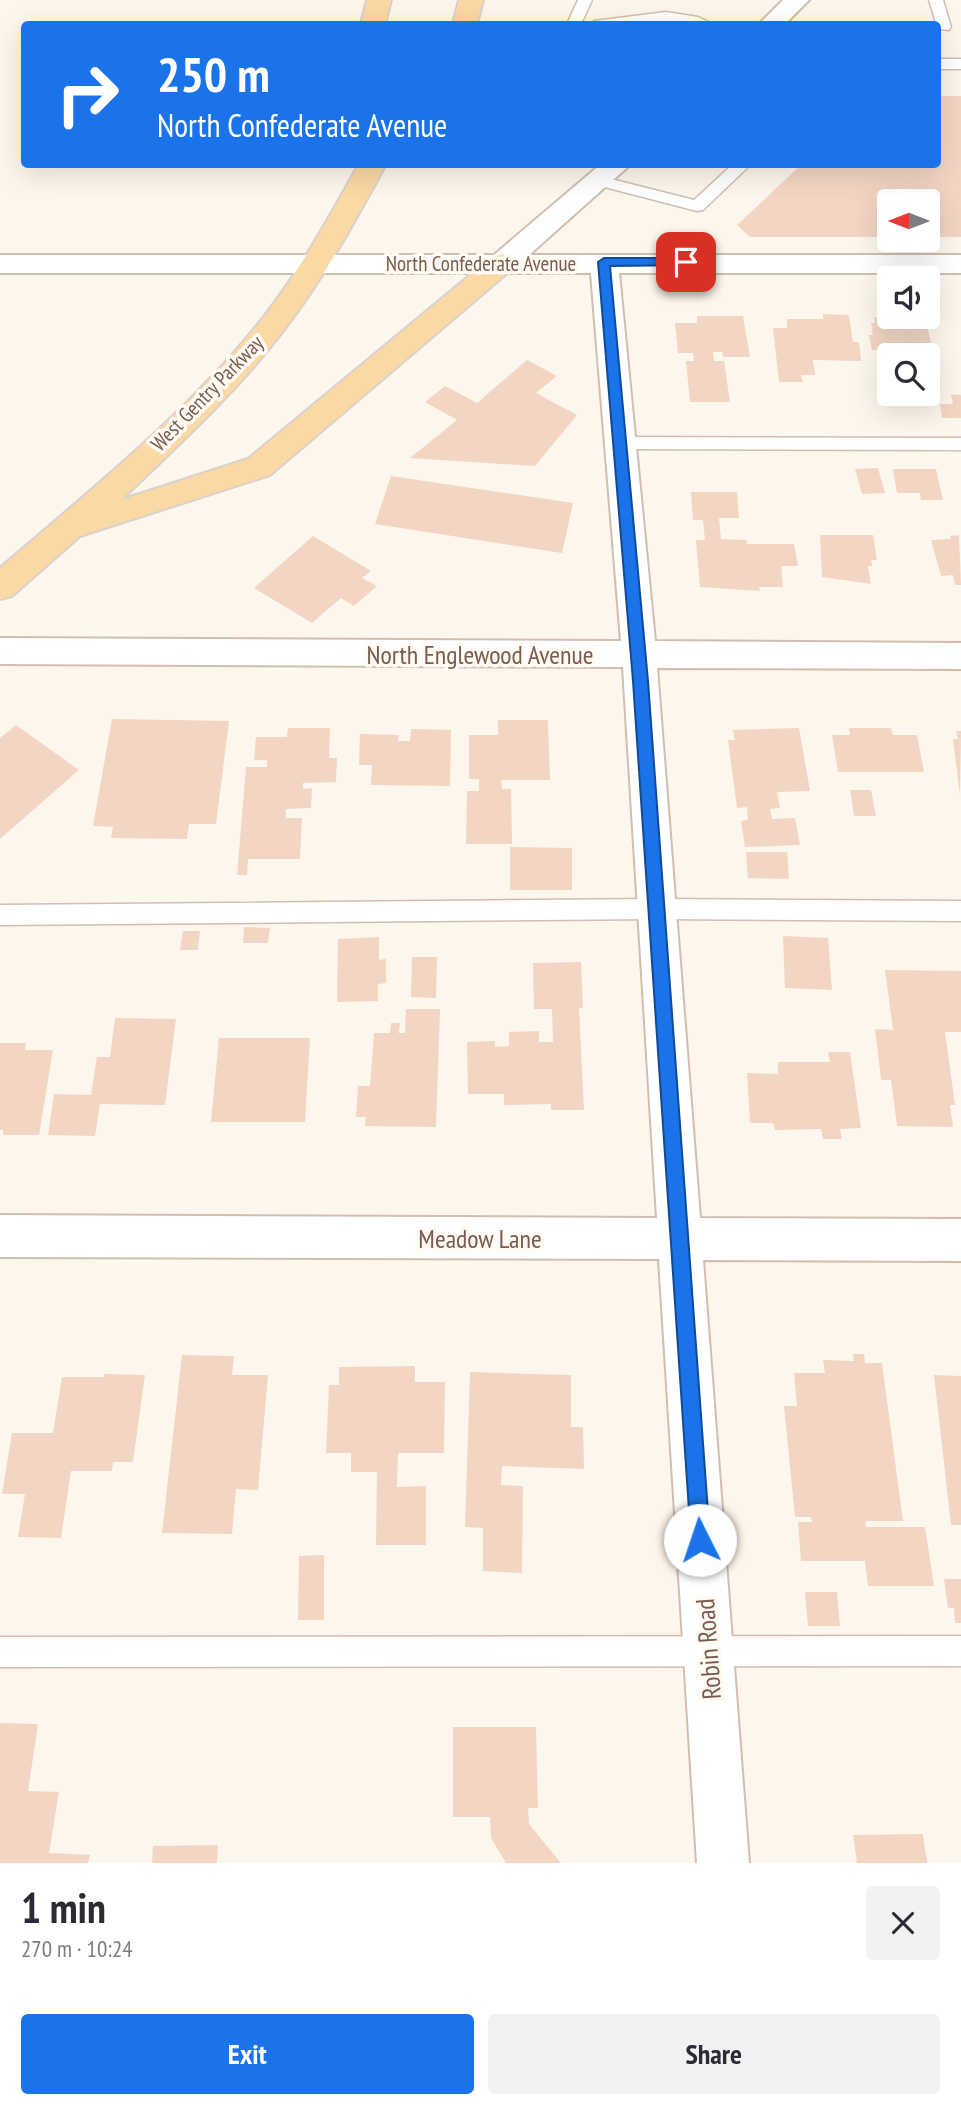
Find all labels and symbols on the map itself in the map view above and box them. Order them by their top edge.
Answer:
north arrow [877,189,940,252]
pin [656,232,716,292]
street label: North Confederate Avenue [386,250,576,277]
street label: West Gentry Parkway [145,329,269,457]
street label: North Englewood Avenue [367,638,593,671]
street label: Meadow Lane [418,1222,542,1255]
position arrow [663,1503,737,1577]
street label: Robin Road [688,1598,728,1700]

